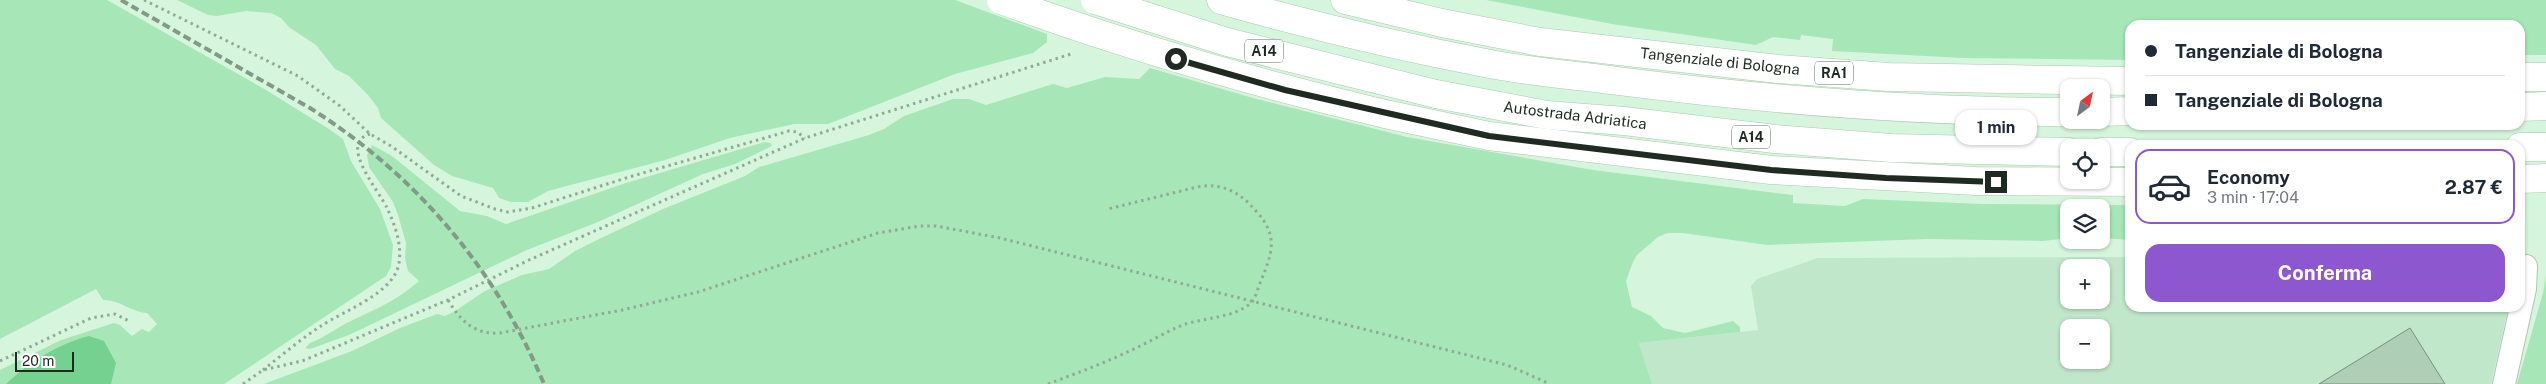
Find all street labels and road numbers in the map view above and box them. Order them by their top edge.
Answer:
road number: A14 [1245,40,1283,62]
street label: Tangenziale di Bologna [1639,44,1801,78]
road number: RA1 [1815,62,1853,84]
street label: Autostrada Adriatica [1502,98,1648,132]
road number: A14 [1732,125,1770,148]

